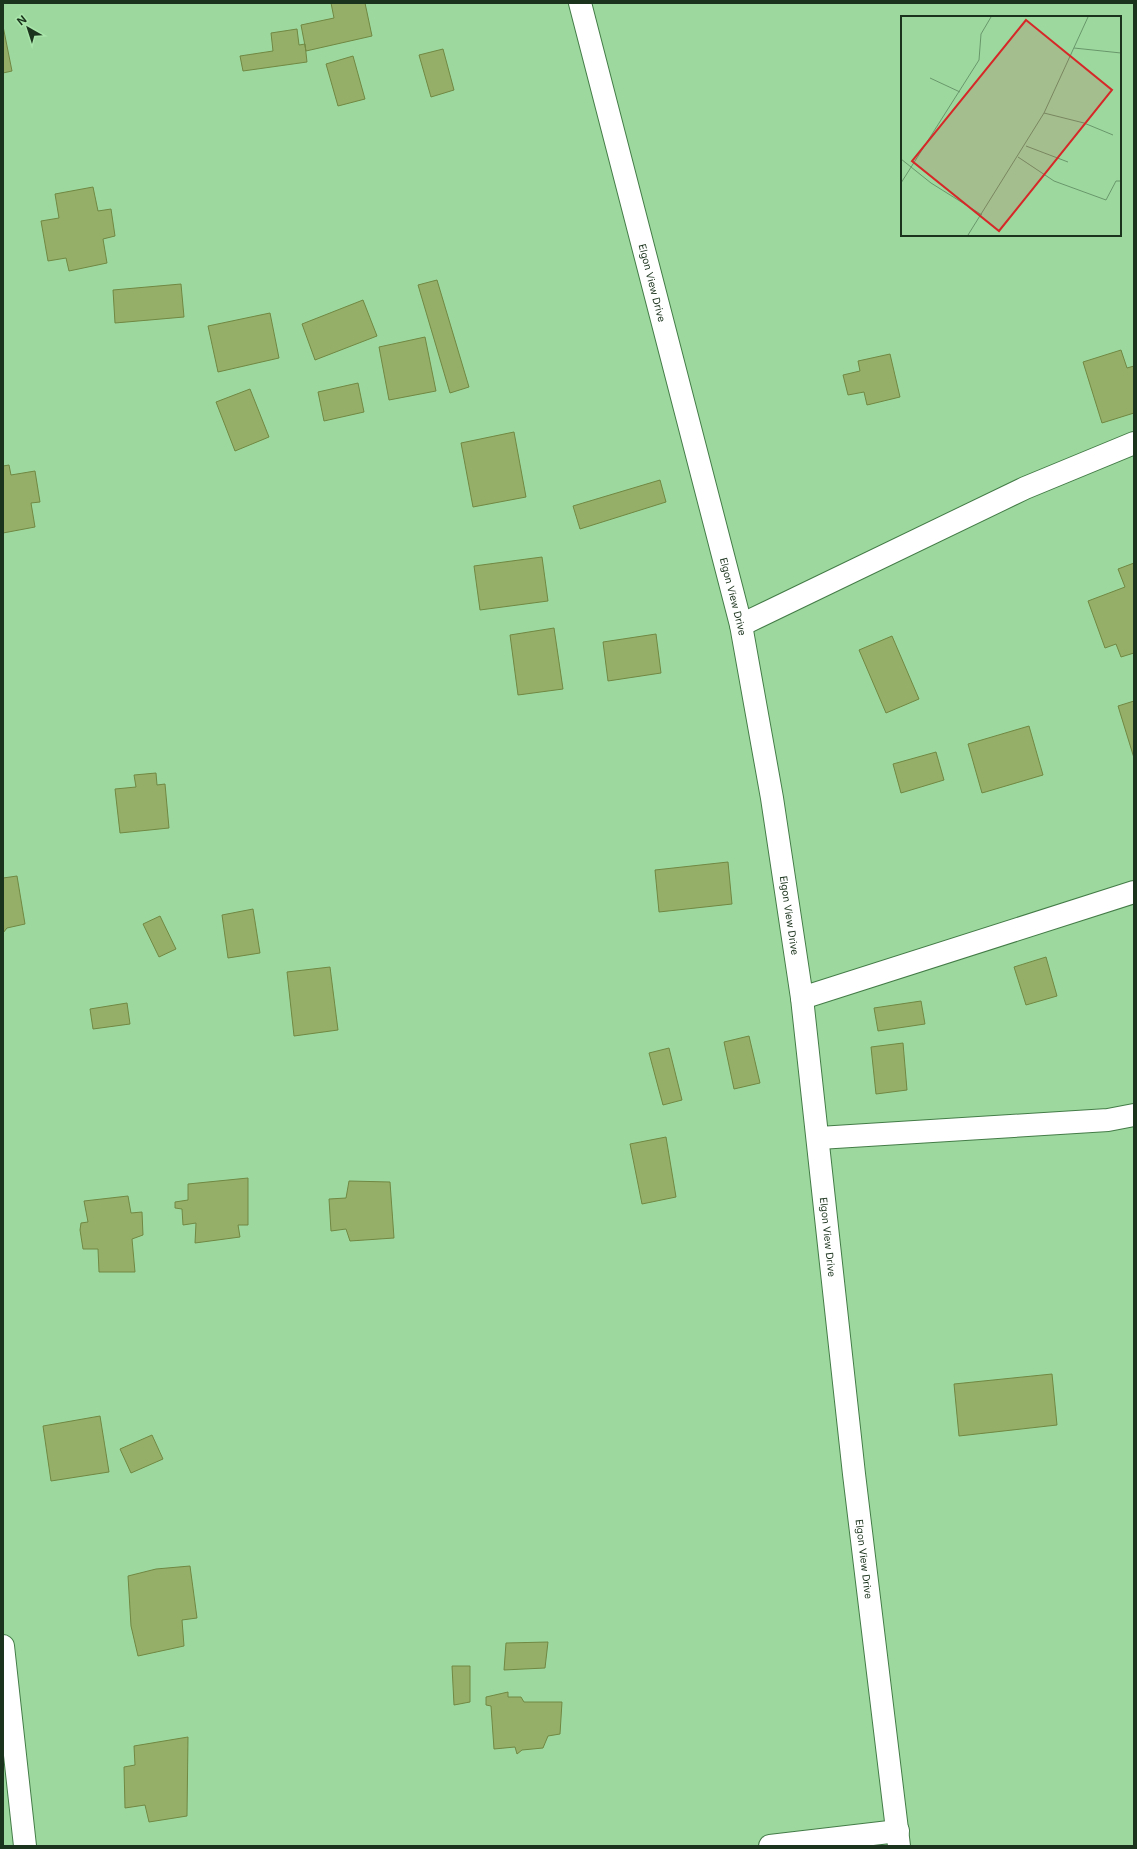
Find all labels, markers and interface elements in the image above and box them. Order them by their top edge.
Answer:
north arrow [8,8,48,48]
text: N [14,12,29,28]
inset map [901,16,1121,236]
street label: Elgon View Drive [637,242,668,323]
street label: Elgon View Drive [718,556,749,637]
street label: Elgon View Drive [778,875,802,956]
street label: Elgon View Drive [818,1197,838,1278]
street label: Elgon View Drive [854,1519,875,1600]

